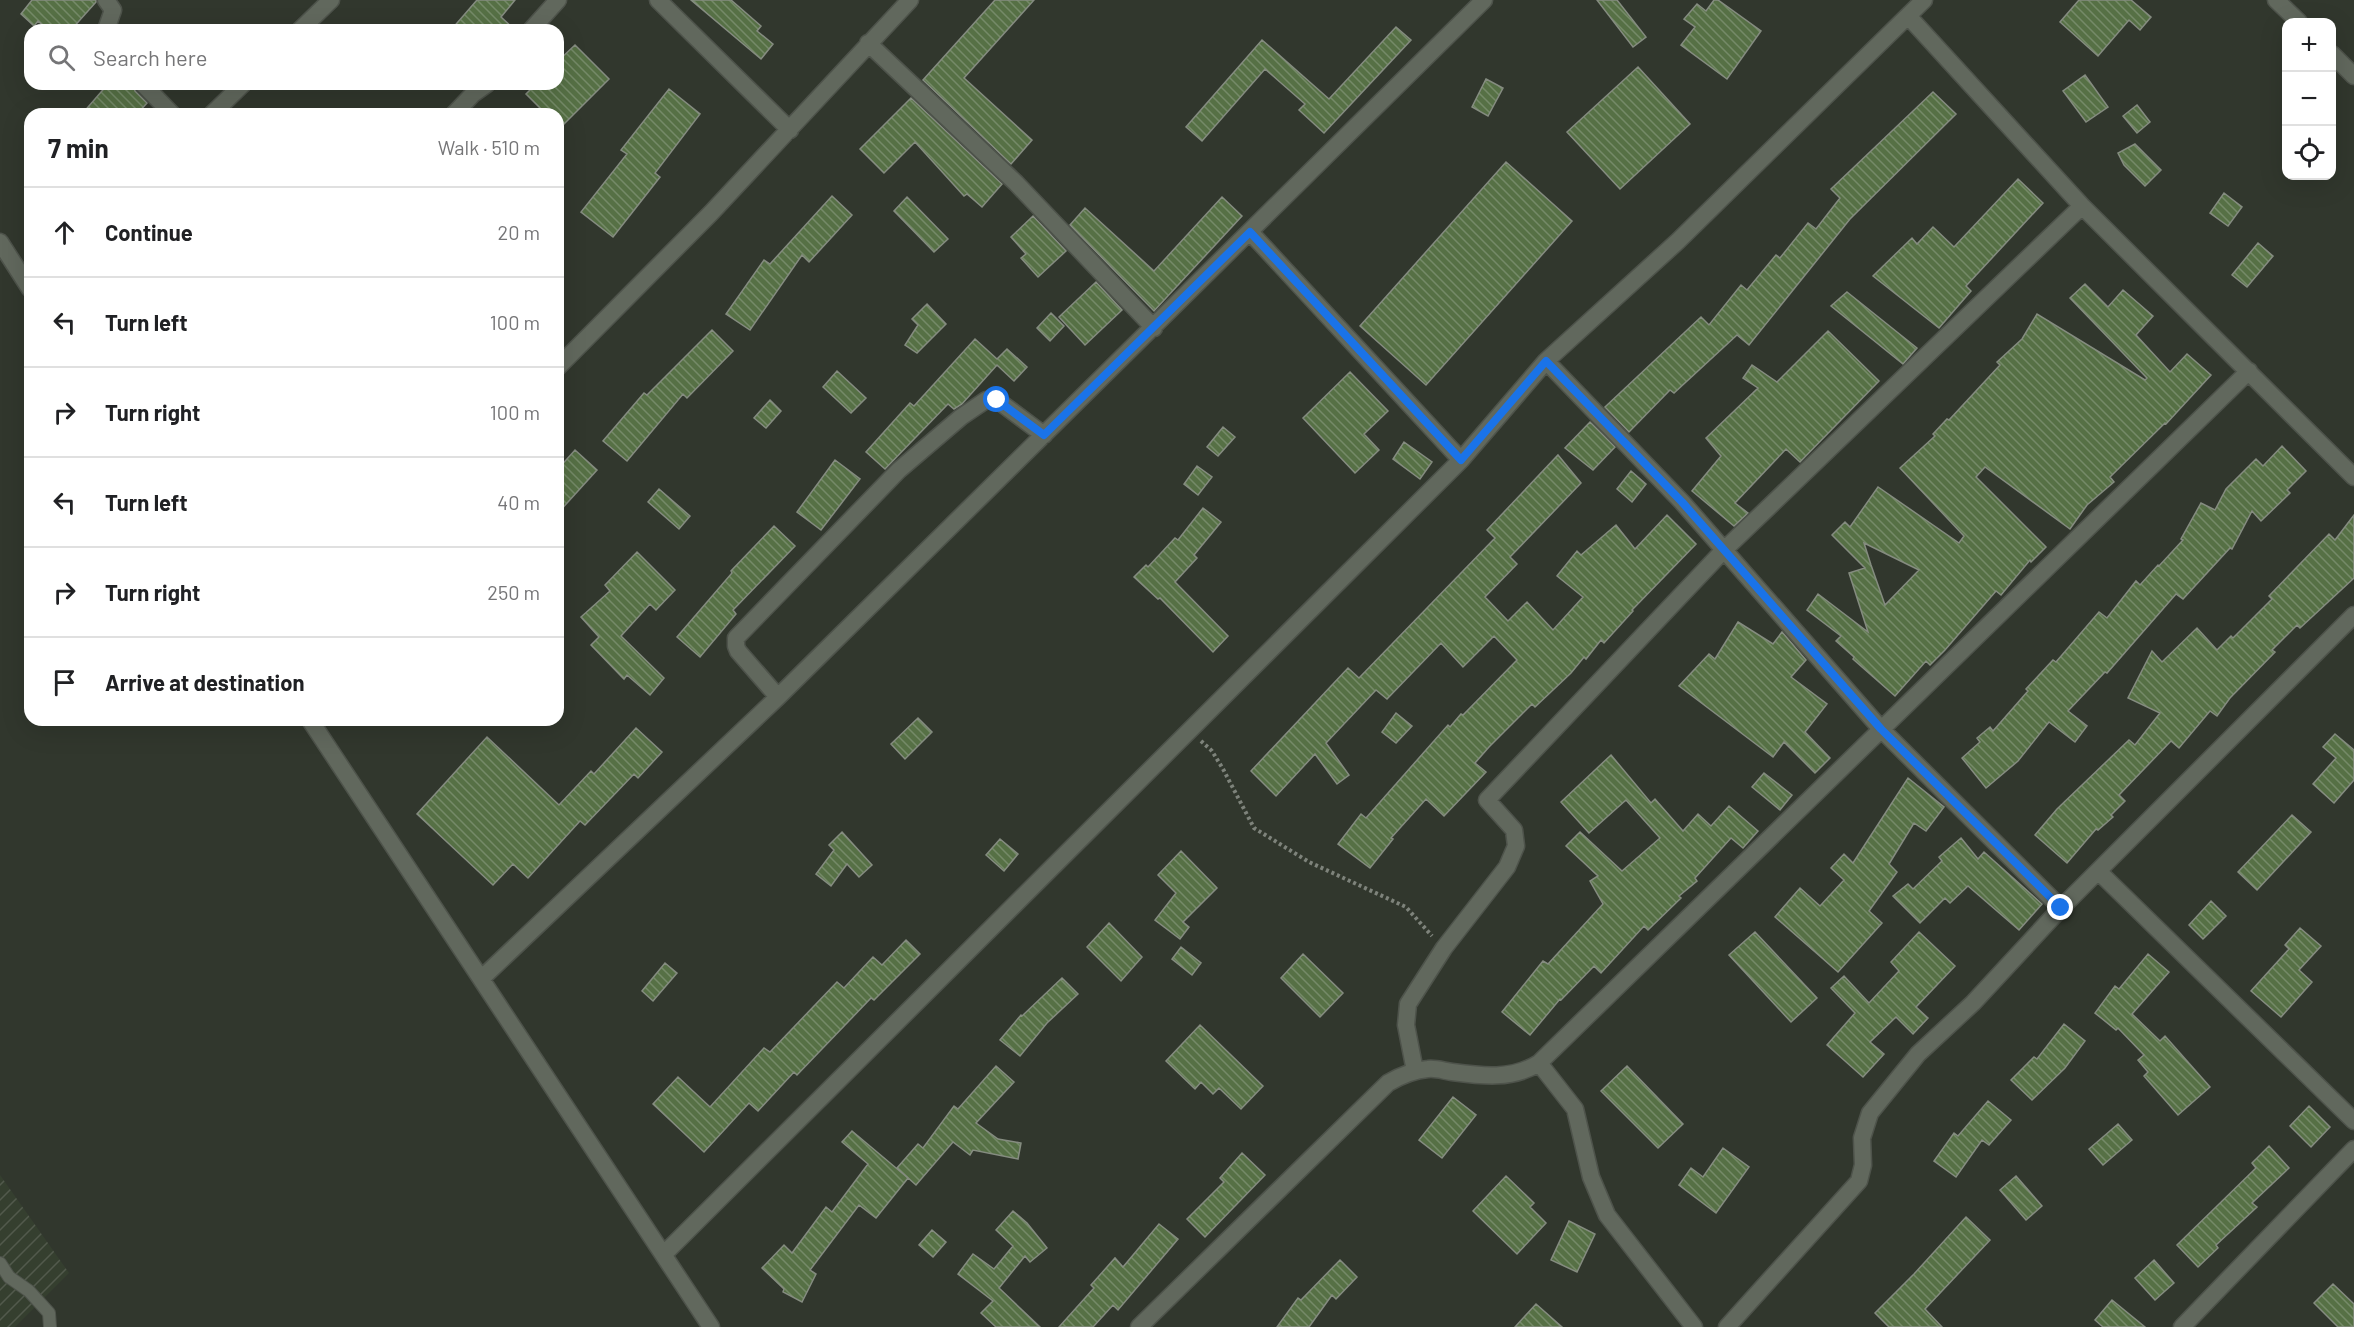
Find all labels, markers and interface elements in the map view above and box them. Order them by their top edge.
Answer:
map controls [2282,18,2336,180]
button: + [2282,18,2336,72]
search box [24,24,564,90]
icon: search [45,41,78,74]
text: Search here [93,44,207,70]
button: − [2282,72,2336,126]
button: locate [2282,126,2336,180]
text: 7 min [48,132,109,163]
text: Walk · 510 m [438,135,540,159]
icon: ahead [48,216,81,249]
text: Continue [105,219,193,245]
text: 20 m [497,220,540,244]
icon: left [48,306,81,339]
text: Turn left [105,309,188,335]
text: 100 m [490,310,540,334]
route start [983,386,1009,412]
icon: right [48,396,81,429]
text: Turn right [105,399,200,425]
text: 100 m [490,400,540,424]
icon: left [48,486,81,519]
text: Turn left [105,489,188,515]
text: 40 m [497,490,540,514]
icon: right [48,576,81,609]
text: Turn right [105,579,200,605]
text: 250 m [487,580,540,604]
icon: arrive [48,666,81,699]
text: Arrive at destination [105,669,304,695]
route end [2047,894,2073,920]

